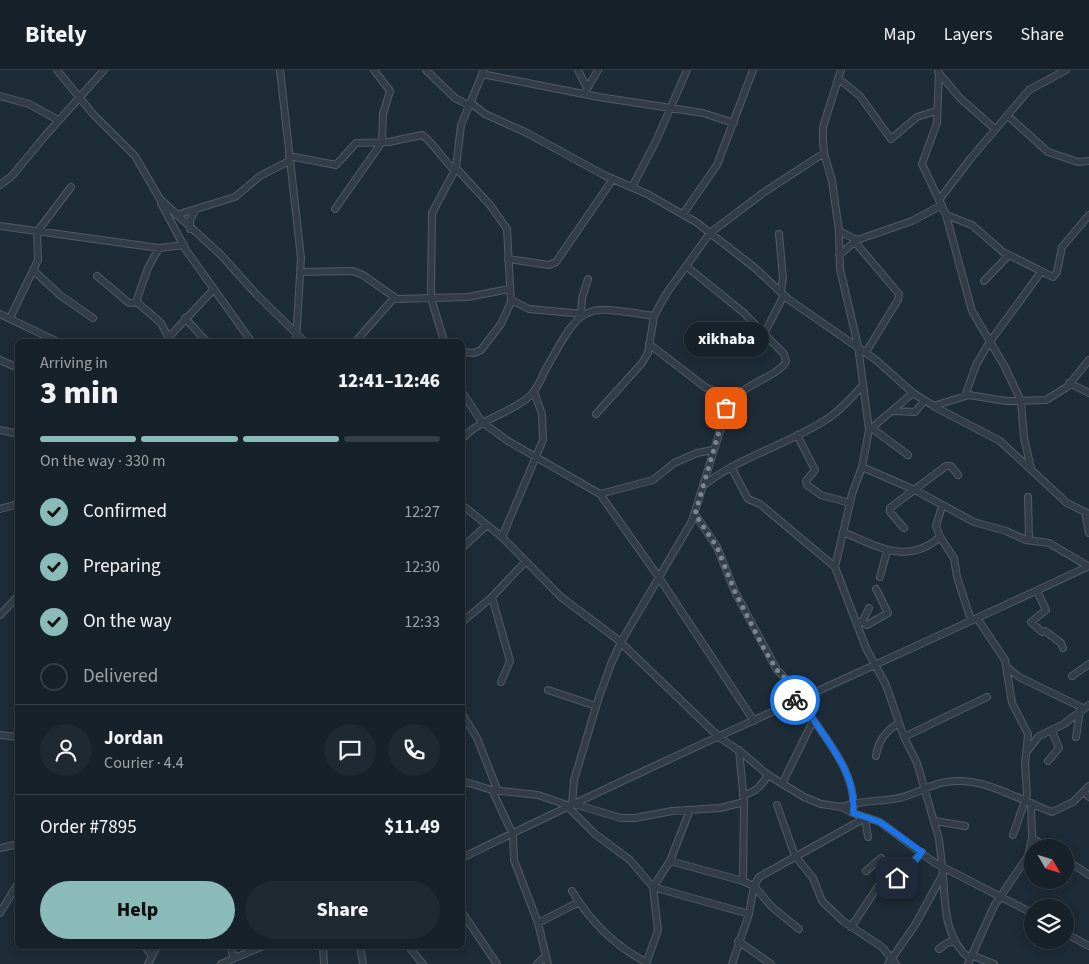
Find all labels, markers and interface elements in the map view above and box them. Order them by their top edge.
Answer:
text: Bitely [25,17,87,52]
text: Map [884,22,916,47]
text: Layers [944,22,993,47]
text: Share [1021,22,1064,47]
callout: xikhaba [684,323,768,358]
text: xikhaba [698,328,755,350]
text: Arriving in [40,352,108,374]
text: 12:41–12:46 [338,368,440,395]
text: 3 min [40,370,119,416]
pin [705,387,747,429]
icon: bag [712,394,740,422]
text: On the way · 330 m [40,450,165,472]
icon: check [40,498,68,526]
text: Confirmed [83,498,167,525]
text: 12:27 [404,501,440,523]
icon: check [40,553,68,581]
text: Preparing [83,553,161,580]
text: 12:30 [404,556,440,578]
icon: check [40,608,68,636]
text: On the way [83,608,172,635]
text: 12:33 [404,611,440,633]
text: Delivered [83,663,158,690]
courier [770,675,820,725]
icon: bike [781,686,809,714]
button: person [40,724,92,776]
button: chat [324,724,376,776]
button: phone [388,724,440,776]
text: Jordan [104,725,163,752]
text: Courier · 4.4 [104,752,184,774]
text: Order #7895 [40,814,137,841]
text: $11.49 [384,814,440,841]
north arrow [1024,839,1074,889]
map controls [1024,839,1074,949]
pin [876,857,918,899]
icon: home [883,864,911,892]
button: Help [40,881,235,939]
button: Share [245,881,440,939]
button: layers [1024,899,1074,949]

